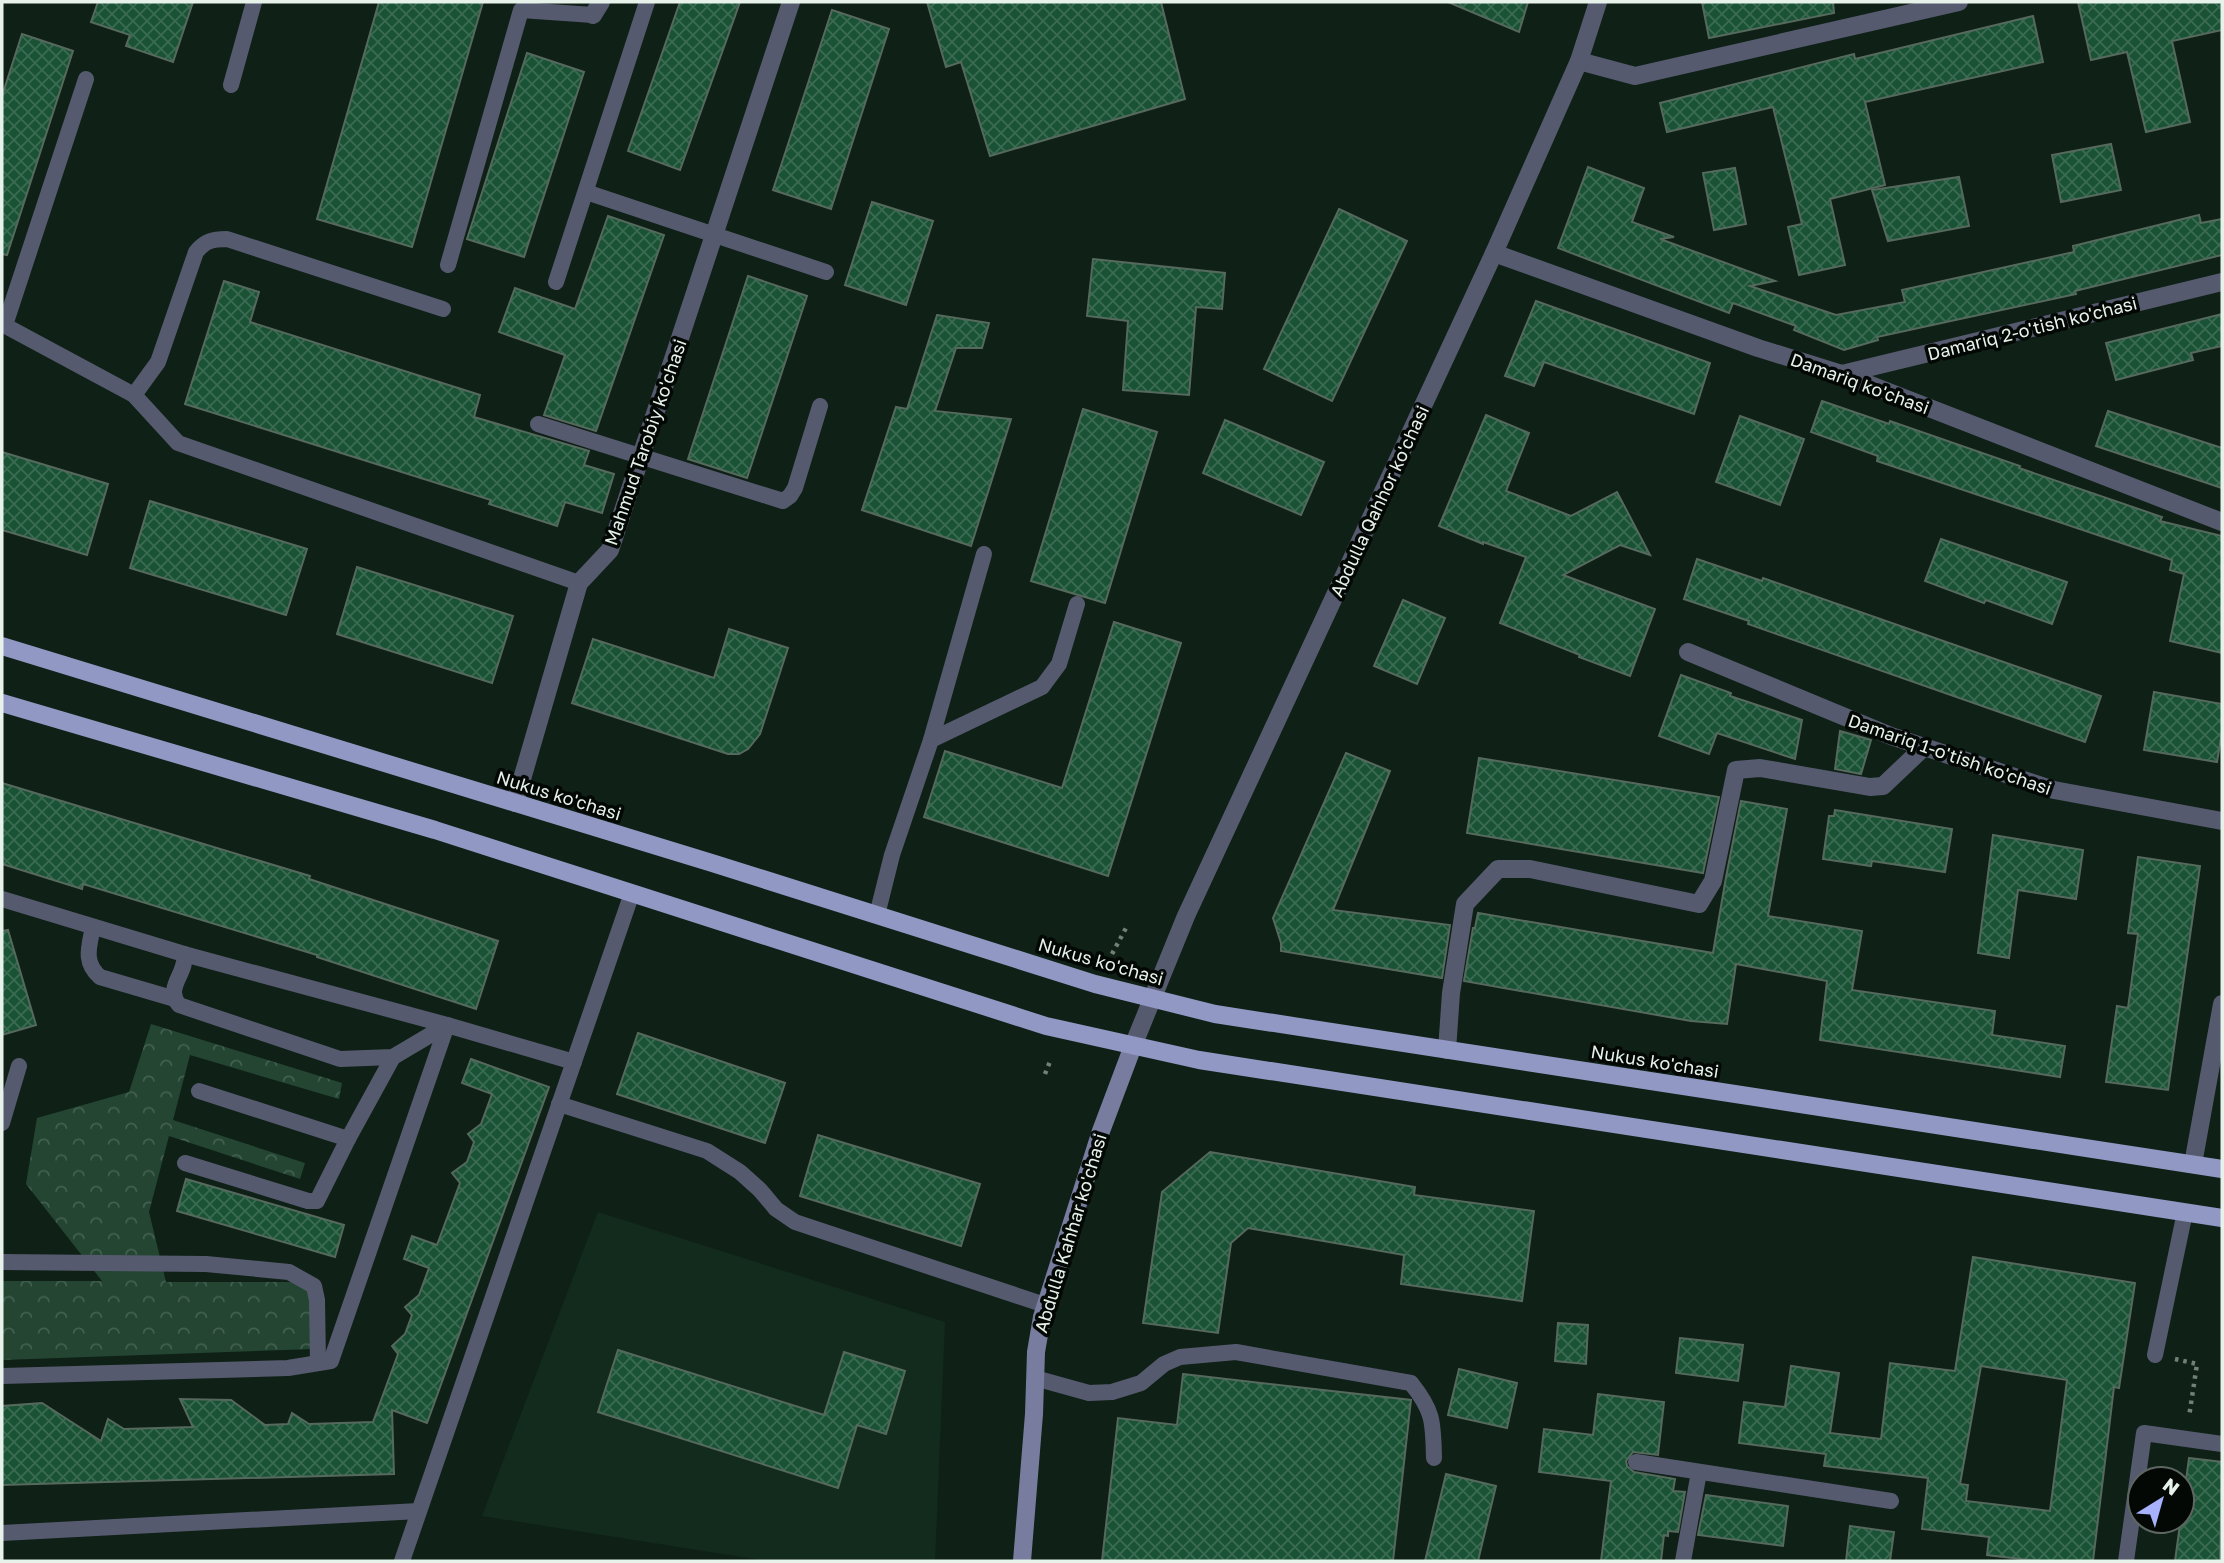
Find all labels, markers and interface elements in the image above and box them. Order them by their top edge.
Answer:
street label: Damariq 2-o'tish ko'chasi [1925,291,2139,365]
street label: Mahmud Tarobiy ko'chasi [599,336,691,548]
street label: Damariq ko'chasi [1788,348,1932,418]
street label: Abdulla Qahhor ko'chasi [1325,402,1433,600]
street label: Damariq 1-o'tish ko'chasi [1845,709,2055,799]
street label: Nukus ko'chasi [494,766,624,824]
street label: Nukus ko'chasi [1036,933,1166,989]
street label: Nukus ko'chasi [1589,1040,1721,1082]
street label: Abdulla Kahhar ko'chasi [1029,1131,1111,1335]
north arrow [2126,1465,2196,1535]
text: N [2159,1472,2184,1500]

